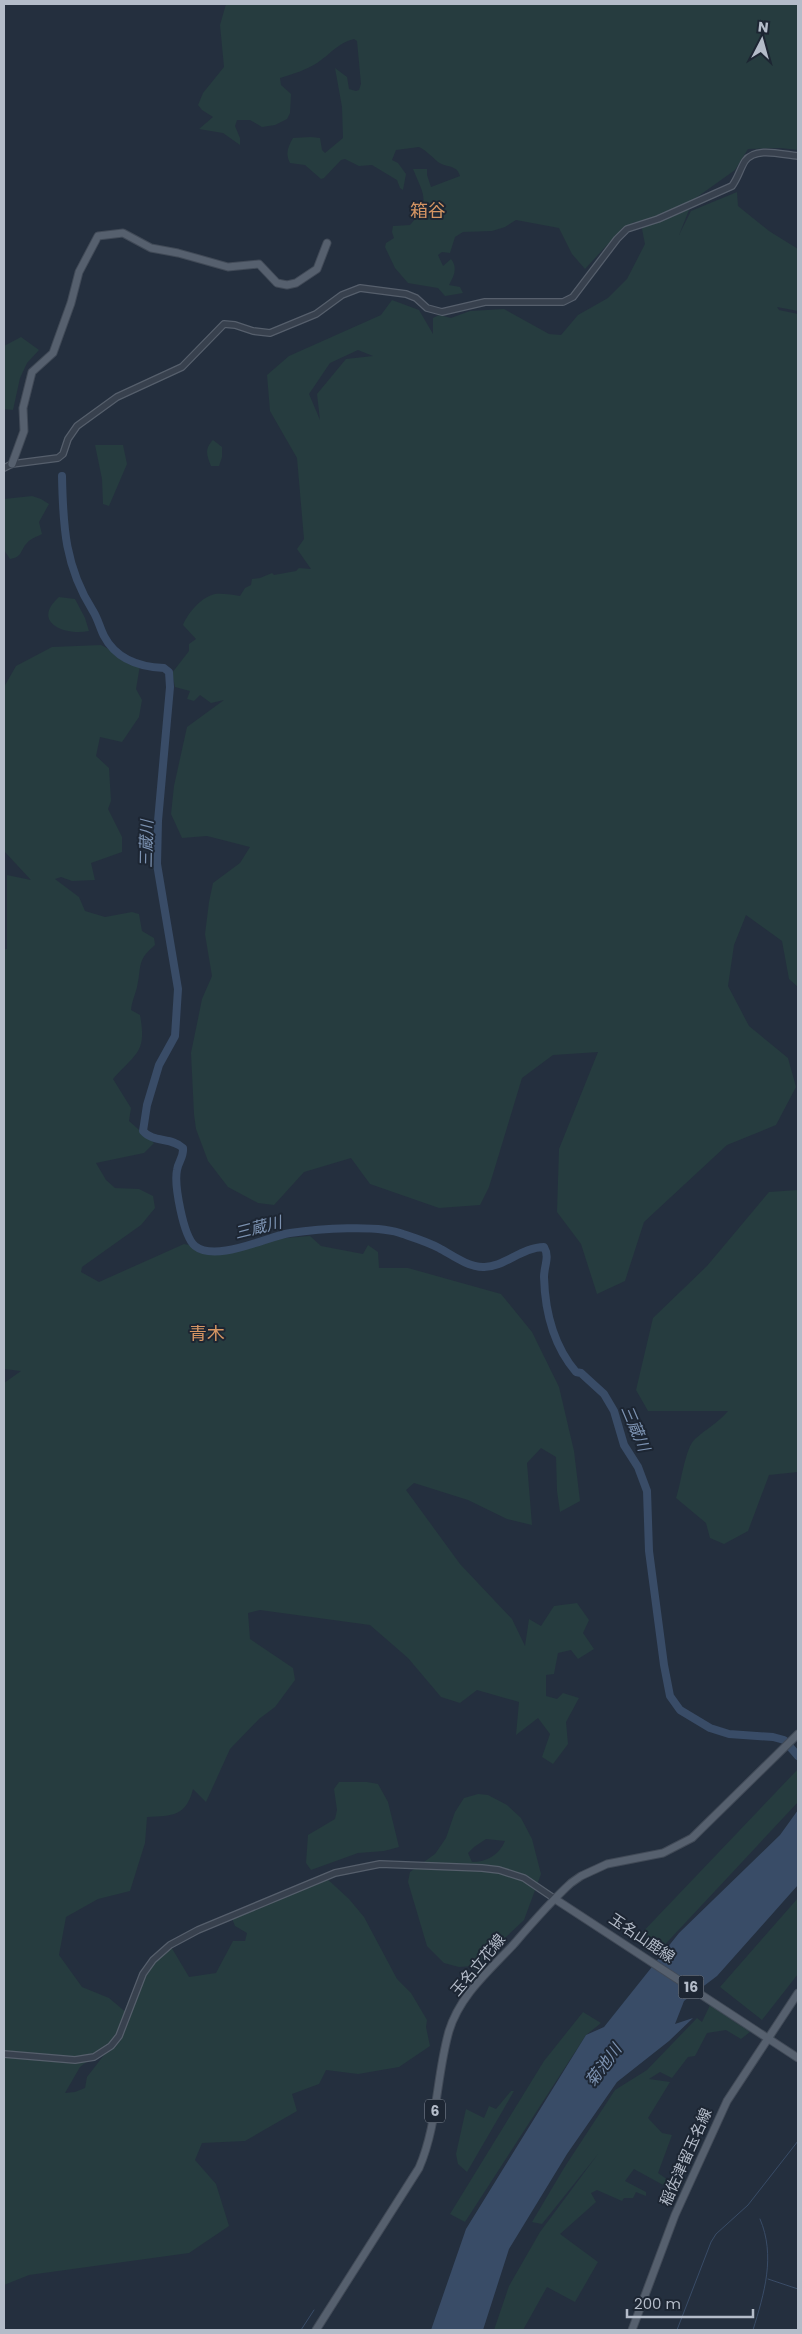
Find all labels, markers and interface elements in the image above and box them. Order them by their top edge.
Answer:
north arrow [737,15,787,65]
text: N [757,17,770,38]
district label: 箱谷 [410,198,446,223]
water label: 三蔵川 [135,818,158,868]
water label: 三蔵川 [232,1210,286,1244]
district label: 青木 [189,1321,225,1346]
water label: 三蔵川 [616,1402,656,1457]
street label: 玉名山鹿線 [605,1908,679,1967]
street label: 玉名立花線 [445,1929,510,2000]
road number: 16 [678,1975,704,1998]
water label: 菊池川 [580,2038,628,2091]
road number: 6 [425,2100,445,2122]
street label: 稲佐津留玉名線 [655,2105,716,2209]
scale bar [627,2286,753,2318]
text: 200 m [634,2293,681,2314]

